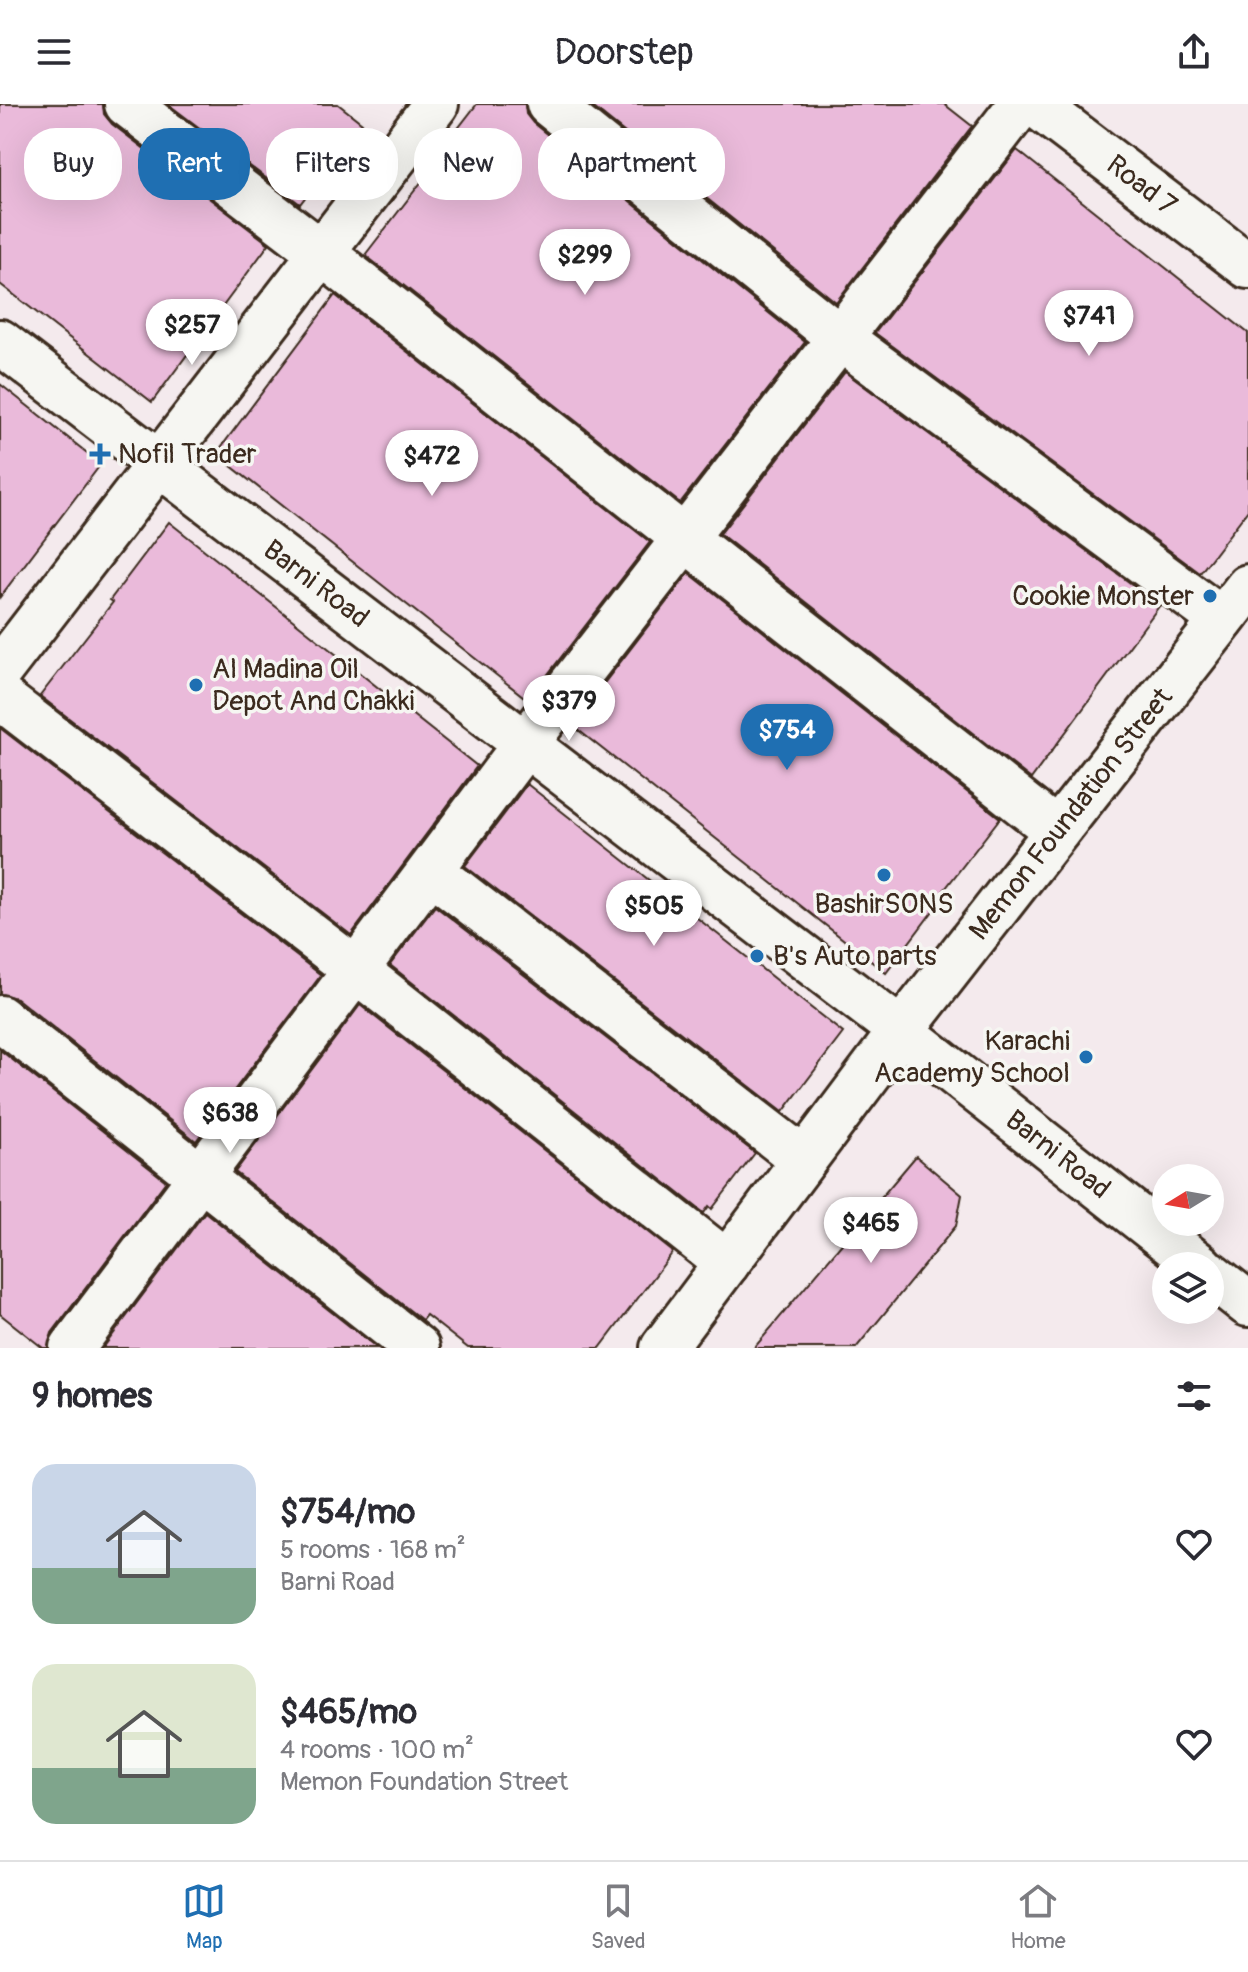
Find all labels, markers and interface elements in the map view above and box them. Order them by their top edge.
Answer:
icon: menu [32,30,76,74]
text: Doorstep [554,30,694,75]
icon: share [1172,30,1216,74]
chip: Buy [24,128,122,200]
chip: Rent [138,128,250,200]
chip: Filters [266,128,398,200]
chip: New [414,128,522,200]
chip: Apartment [538,128,725,200]
street label: Road 7 [1100,147,1184,223]
pin: $299 [538,229,632,297]
text: $299 [557,239,613,271]
pin: $741 [1042,290,1136,358]
pin: $257 [145,299,239,367]
text: $741 [1062,300,1116,332]
text: $257 [164,309,220,341]
pin: $472 [385,430,479,498]
place label: Nofil Trader [118,437,257,472]
text: $472 [403,440,461,472]
marker: Nofil Trader [89,443,111,465]
street label: Barni Road [256,532,376,635]
place label: Cookie Monster [1012,579,1194,614]
marker: Cookie Monster [1201,587,1219,605]
place label: Al Madina Oil Depot And Chakki [212,652,415,719]
pin: $379 [522,675,616,743]
marker: Al Madina Oil Depot And Chakki [187,676,205,694]
street label: Memon Foundation Street [961,680,1181,947]
text: $379 [541,685,597,717]
pin: $754 [740,704,834,772]
text: $754 [758,714,816,746]
marker: BashirSONS [875,866,893,884]
pin: $505 [607,880,701,948]
place label: BashirSONS [814,887,954,922]
text: $505 [624,890,684,922]
place label: B's Auto parts [773,939,937,974]
marker: B's Auto parts [748,947,766,965]
place label: Karachi Academy School [874,1024,1070,1091]
marker: Karachi Academy School [1077,1048,1095,1066]
pin: $638 [183,1087,277,1155]
text: $638 [202,1097,258,1129]
street label: Barni Road [999,1102,1118,1206]
north arrow [1152,1164,1224,1236]
map controls [1152,1164,1224,1324]
pin: $465 [824,1197,918,1265]
text: $465 [842,1207,900,1239]
button: layers [1152,1252,1224,1324]
icon: filters [1172,1374,1216,1418]
text: 9 homes [32,1375,152,1418]
text: $754/mo [280,1491,415,1534]
icon: home [96,1496,192,1592]
icon: heart [1172,1522,1216,1566]
text: 5 rooms · 168 m² [280,1534,466,1566]
text: Barni Road [280,1566,395,1598]
text: $465/mo [280,1691,417,1734]
icon: home [96,1696,192,1792]
icon: heart [1172,1722,1216,1766]
text: 4 rooms · 100 m² [280,1734,474,1766]
text: Memon Foundation Street [280,1766,568,1798]
tab: Map [182,1879,226,1955]
tab: Saved [591,1879,646,1955]
tab: Home [1010,1879,1066,1955]

